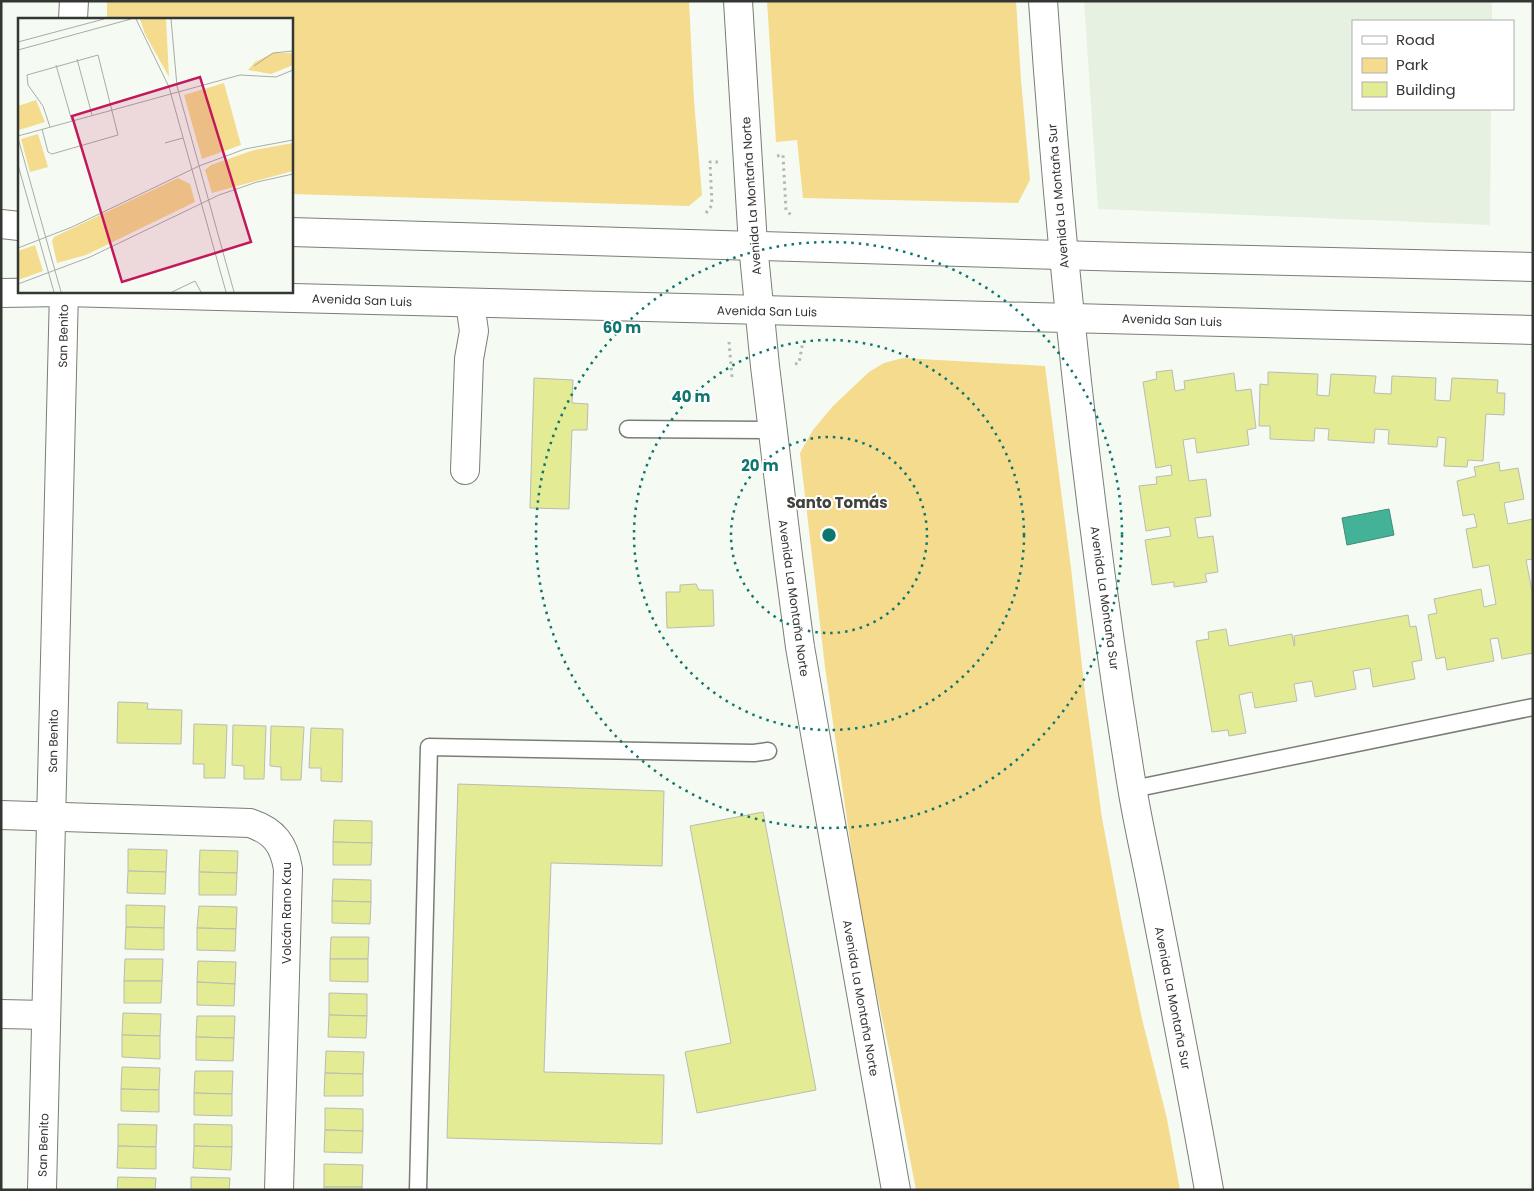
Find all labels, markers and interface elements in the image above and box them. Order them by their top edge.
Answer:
inset map [18,18,292,292]
legend [1352,20,1514,110]
text: Road [1396,29,1435,50]
text: Park [1396,54,1428,75]
text: Building [1396,79,1456,100]
street label: Avenida La Montaña Norte [737,116,765,276]
street label: Avenida La Montaña Sur [1043,122,1073,269]
street label: Avenida San Luis [312,290,412,310]
street label: Avenida San Luis [717,302,817,320]
street label: San Benito [54,304,72,368]
street label: Avenida San Luis [1122,310,1222,330]
text: 60 m [603,317,641,338]
text: 40 m [671,386,711,407]
text: 20 m [741,455,779,476]
district label: Santo Tomás [786,492,888,513]
street label: Avenida La Montaña Norte [775,518,813,678]
street label: Avenida La Montaña Sur [1086,525,1124,672]
centre of rings [820,526,838,544]
street label: San Benito [44,709,62,773]
street label: Volcán Rano Kau [278,862,295,964]
street label: Avenida La Montaña Norte [839,919,883,1077]
street label: Avenida La Montaña Sur [1151,925,1195,1071]
street label: San Benito [33,1113,53,1177]

